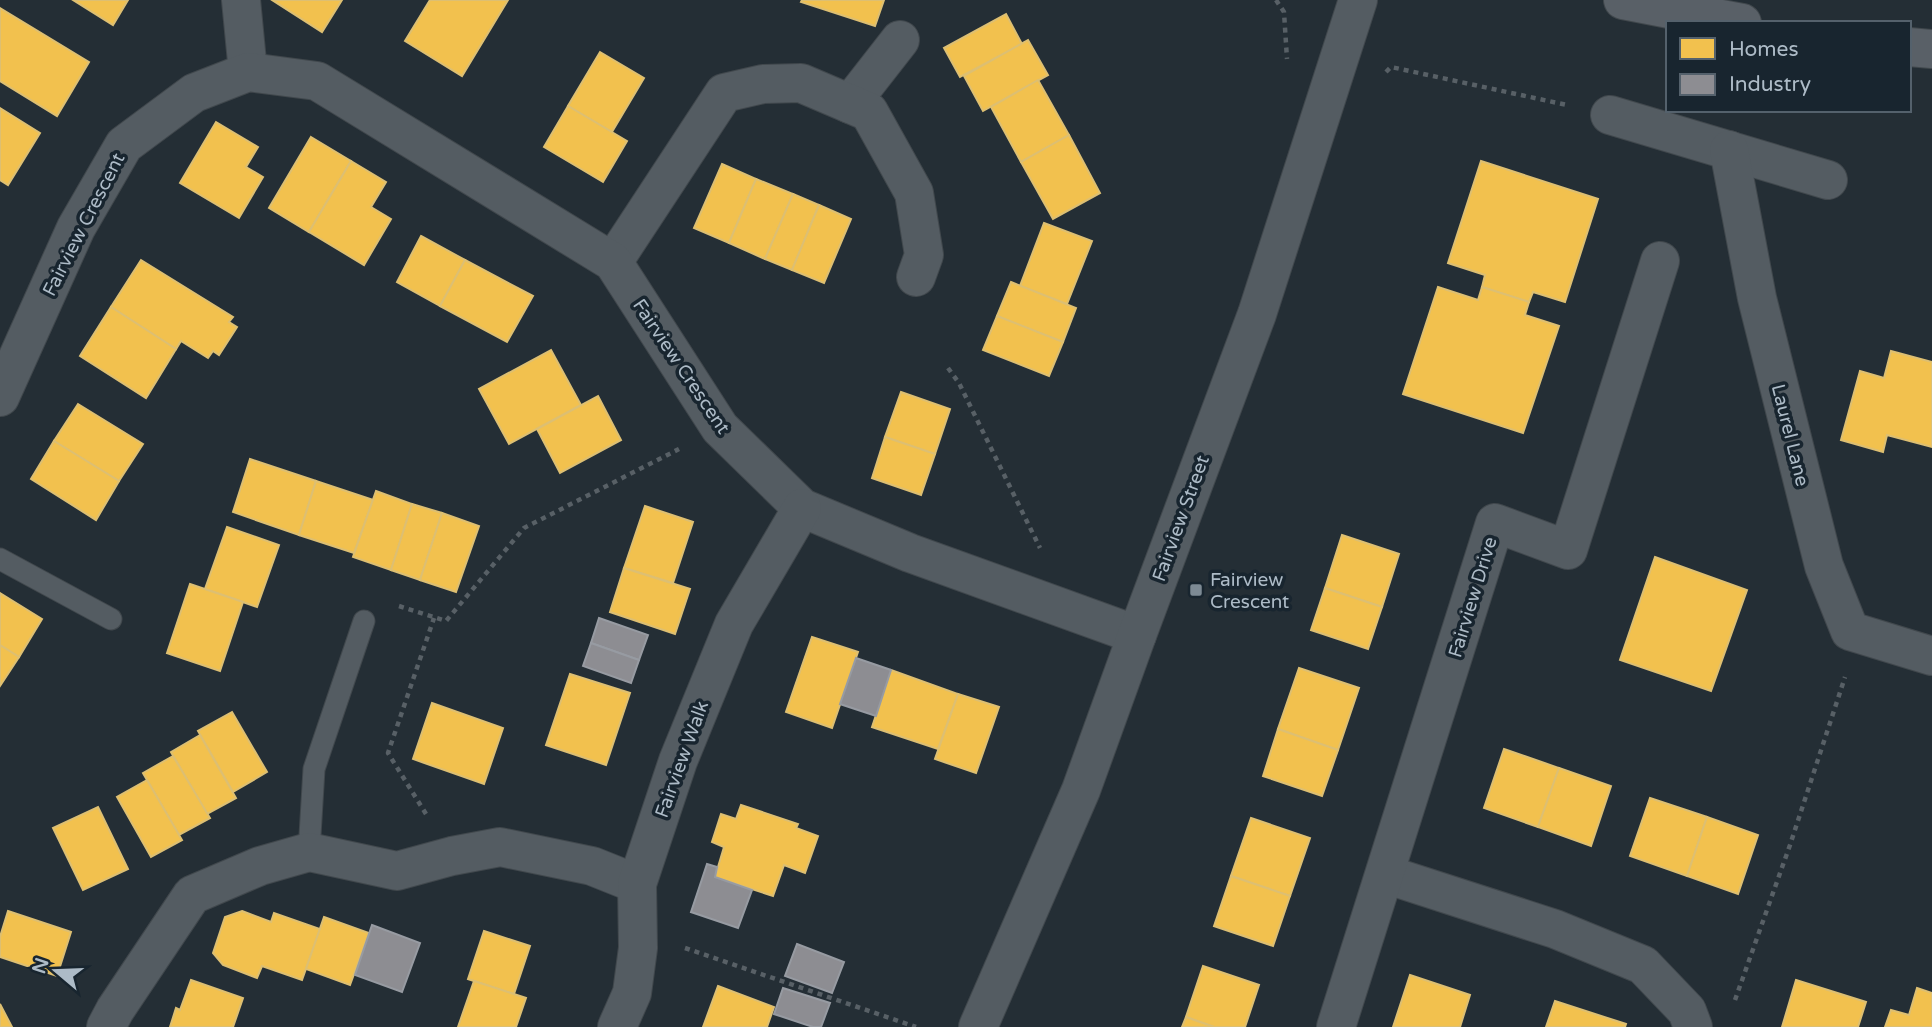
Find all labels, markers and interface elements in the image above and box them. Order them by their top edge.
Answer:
legend [1666,21,1911,112]
text: Homes [1729,37,1799,62]
text: Industry [1729,72,1811,97]
street label: Fairview Crescent [38,149,129,300]
street label: Fairview Crescent [628,295,734,438]
street label: Laurel Lane [1767,382,1813,489]
street label: Fairview Street [1148,452,1214,584]
street label: Fairview Drive [1444,534,1502,660]
place label: Fairview Crescent [1210,569,1289,613]
marker: Fairview Crescent [1188,582,1204,598]
street label: Fairview Walk [651,698,713,821]
north arrow [21,936,91,1006]
text: N [28,955,54,977]

